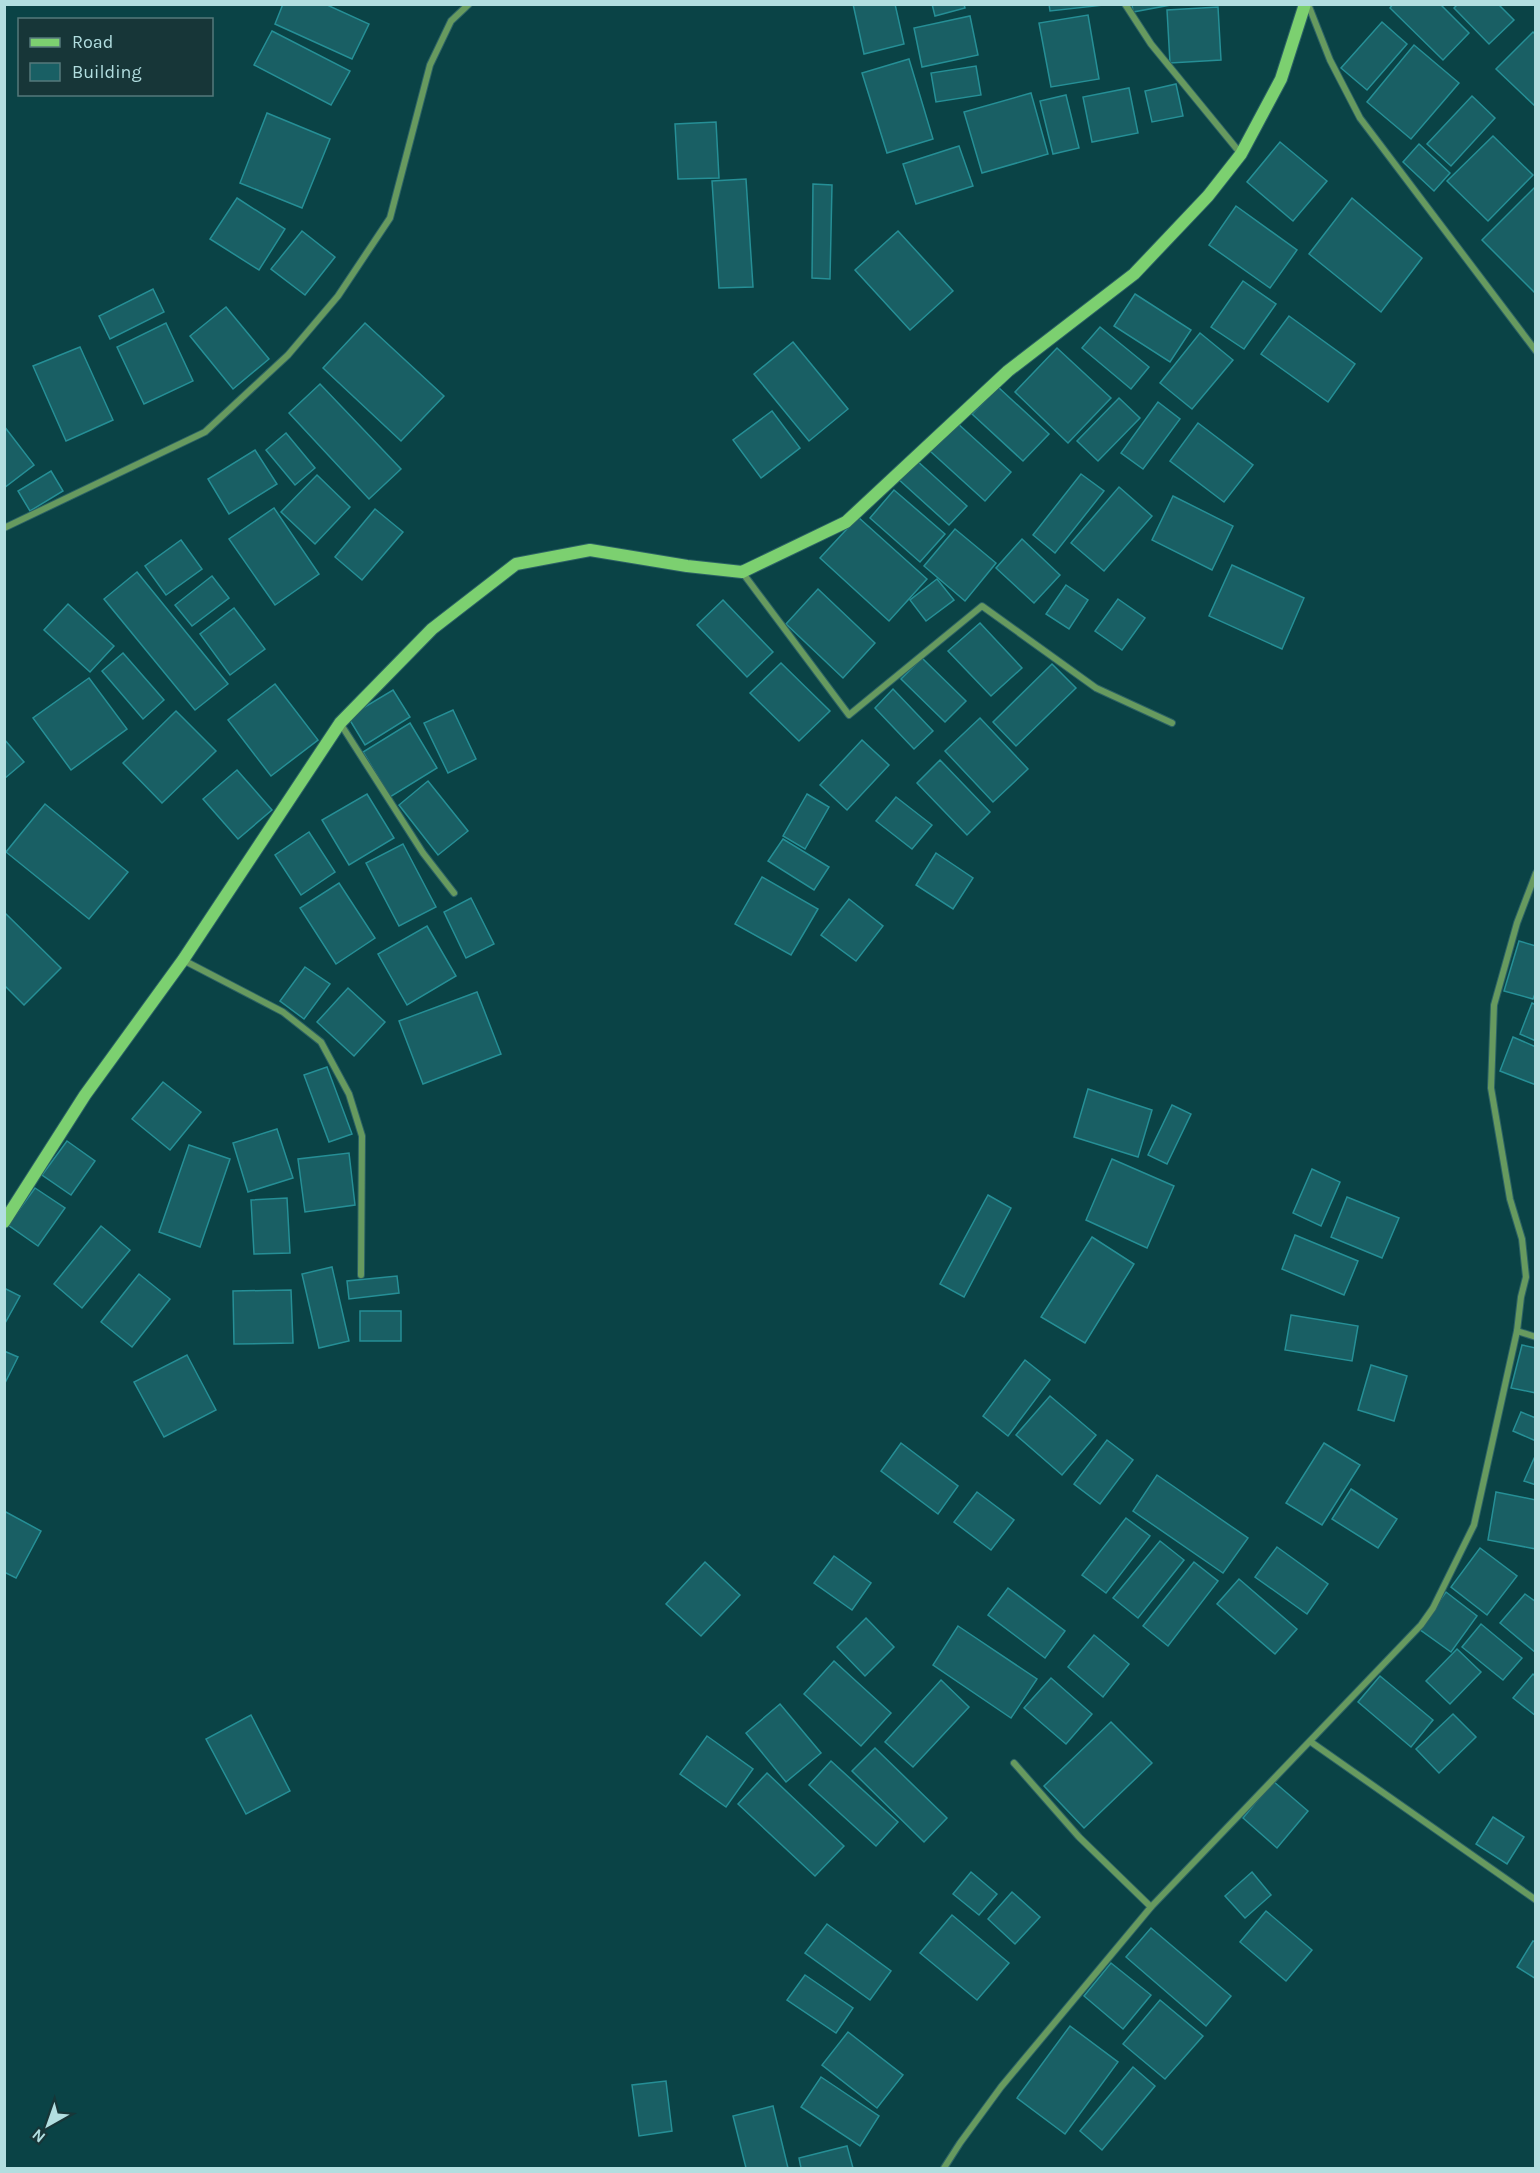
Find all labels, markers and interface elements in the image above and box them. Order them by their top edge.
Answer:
legend [18,18,213,96]
text: Road [72,31,113,53]
text: Building [72,61,142,83]
north arrow [18,2095,78,2155]
text: N [28,2125,49,2147]

